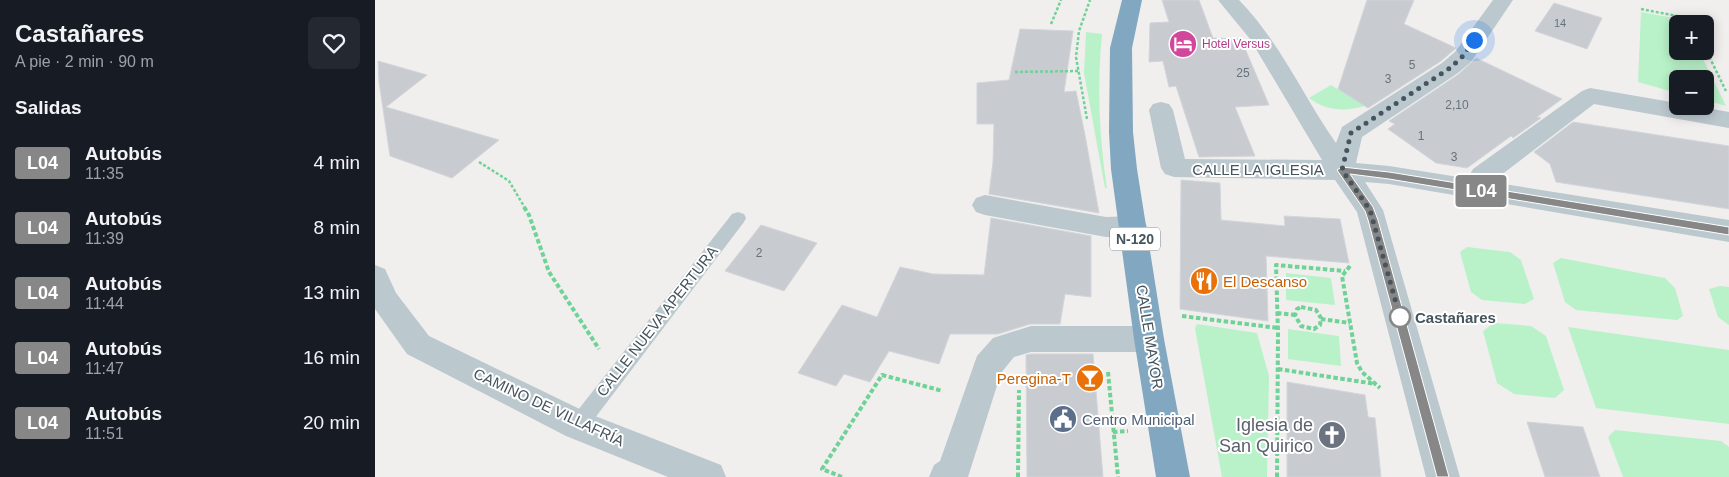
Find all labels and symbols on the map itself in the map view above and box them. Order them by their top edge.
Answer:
house number: 14 [1554,17,1566,29]
your location [1462,28,1487,53]
hotel icon: Hotel Versus [1168,29,1198,59]
place label: Hotel Versus [1202,37,1270,51]
house number: 5 [1409,58,1416,72]
house number: 25 [1236,66,1250,80]
house number: 3 [1385,72,1392,86]
house number: 2,10 [1445,98,1469,112]
house number: 1 [1418,129,1425,143]
house number: 3 [1451,150,1458,164]
street label: CALLE LA IGLESIA [1192,161,1324,178]
line badge: L04 [1452,175,1510,207]
road number: N-120 [1110,228,1160,250]
street label: CALLE NUEVA APERTURA [593,242,721,400]
house number: 2 [756,246,763,260]
restaurant icon: El Descanso [1189,266,1219,296]
place label: El Descanso [1223,273,1307,290]
street label: CALLE MAYOR [1133,284,1167,391]
marker: Castañares [1389,306,1411,328]
place label: Castañares [1415,309,1496,326]
bar icon: Peregina-T [1075,363,1105,393]
street label: CAMINO DE VILLAFRÍA [471,365,627,449]
place label: Peregina-T [997,370,1071,387]
public building icon: Centro Municipal [1048,404,1078,434]
place label: Centro Municipal [1082,411,1195,428]
place label: Iglesia de San Quirico [1219,415,1313,456]
church icon: Iglesia de San Quirico [1317,420,1347,450]

